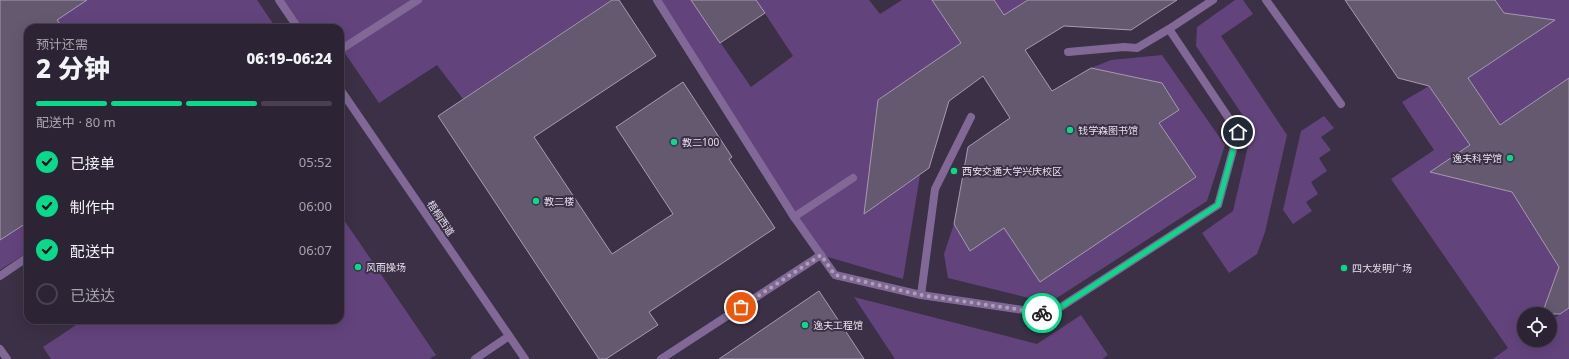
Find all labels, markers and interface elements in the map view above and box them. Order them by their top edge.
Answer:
text: 预计还需 [36,35,88,53]
text: 06:19–06:24 [247,48,332,68]
text: 2 分钟 [36,50,110,86]
text: 配送中 · 80 m [36,113,116,131]
pin [1221,115,1255,149]
icon: home [1227,121,1249,143]
place label: 钱学森图书馆 [1078,123,1138,137]
marker: 钱学森图书馆 [1065,125,1075,135]
place label: 教二100 [682,135,719,149]
marker: 教二100 [669,137,679,147]
icon: check [36,151,58,173]
place label: 逸夫科学馆 [1452,151,1502,165]
text: 已接单 [70,153,115,173]
text: 05:52 [299,153,332,171]
marker: 逸夫科学馆 [1505,153,1515,163]
place label: 西安交通大学兴庆校区 [962,164,1062,178]
marker: 西安交通大学兴庆校区 [949,166,959,176]
place label: 教二楼 [544,194,574,208]
icon: check [36,195,58,217]
marker: 教二楼 [531,196,541,206]
text: 制作中 [70,197,115,217]
text: 06:00 [299,197,332,215]
street label: 梧桐西道 [424,198,458,238]
icon: check [36,239,58,261]
text: 配送中 [70,241,115,261]
text: 06:07 [299,241,332,259]
place label: 风雨操场 [366,260,406,274]
place label: 四大发明广场 [1352,261,1412,275]
marker: 风雨操场 [353,262,363,272]
marker: 四大发明广场 [1339,263,1349,273]
text: 已送达 [70,285,115,305]
pin [724,290,758,324]
courier [1022,293,1062,333]
icon: bag [730,296,752,318]
icon: bike [1031,302,1053,324]
map controls [1517,307,1557,347]
button: locate [1517,307,1557,347]
place label: 逸夫工程馆 [813,318,863,332]
marker: 逸夫工程馆 [800,320,810,330]

